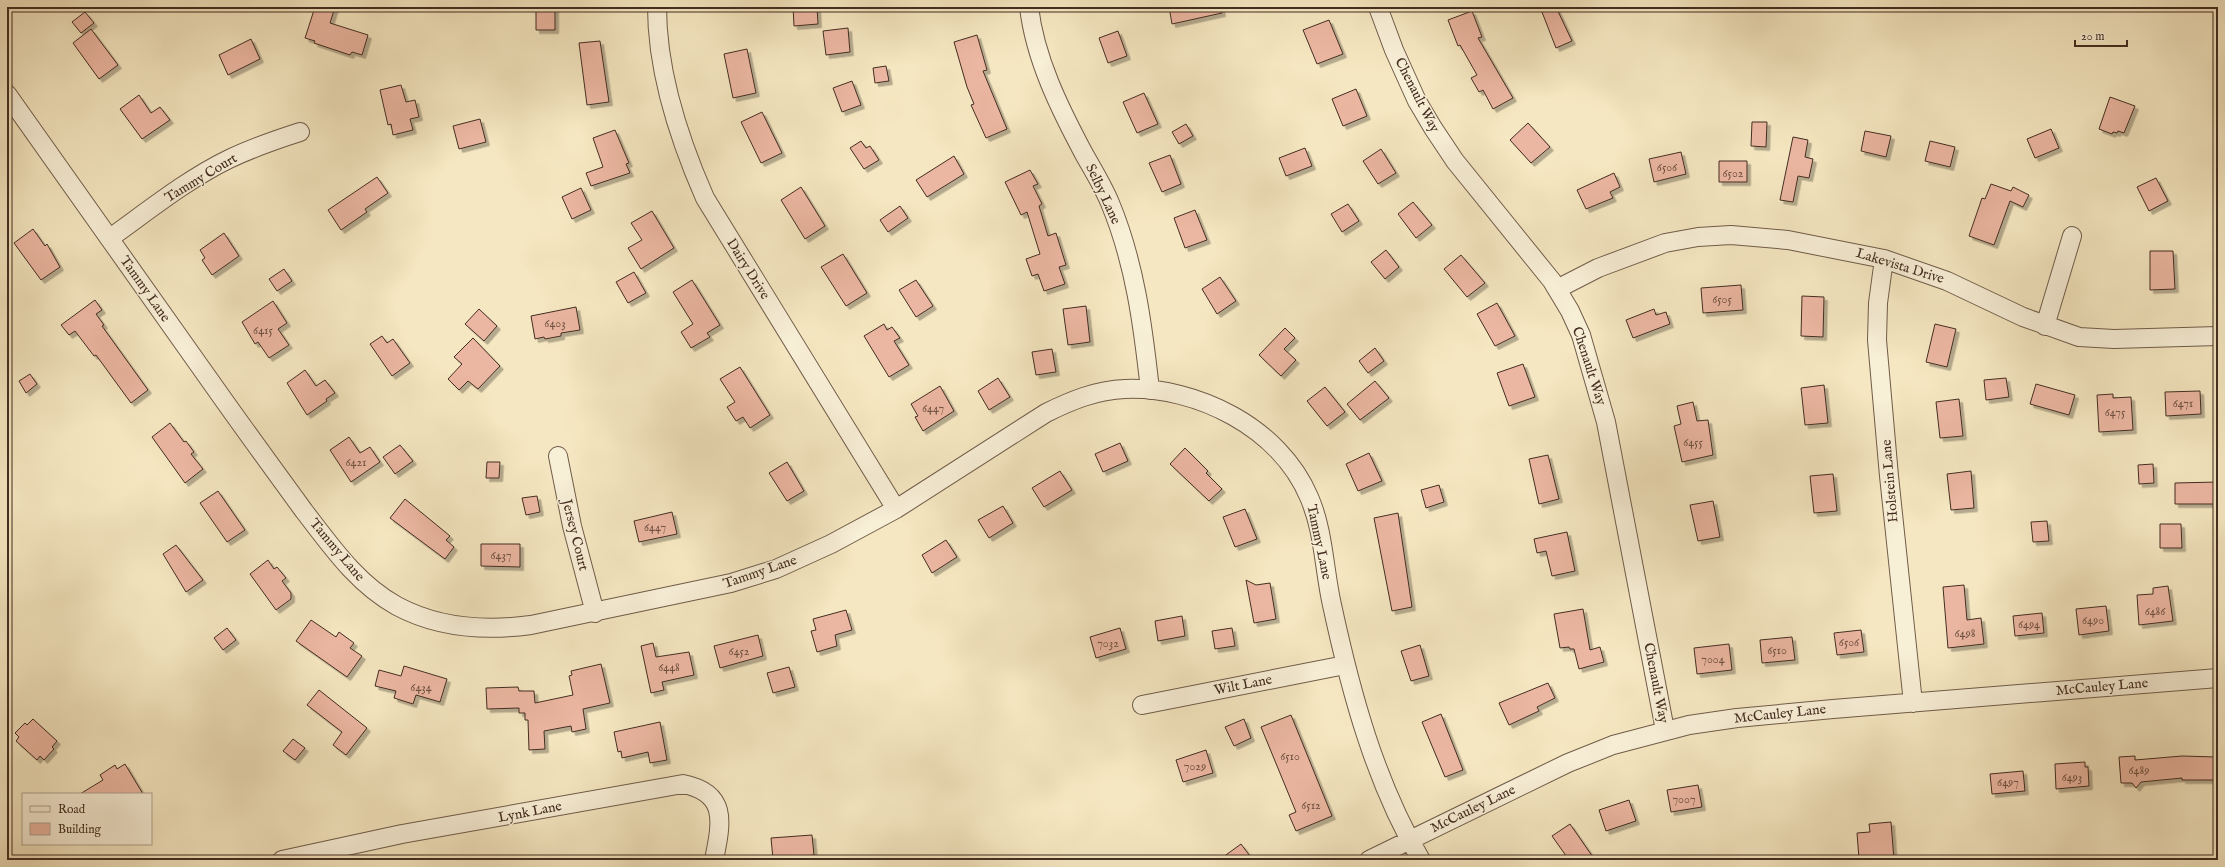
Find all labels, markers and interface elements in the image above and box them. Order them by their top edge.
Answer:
scale bar [2075,22,2127,48]
text: 20 m [2081,29,2104,44]
street label: Chenault Way [1390,55,1444,136]
street label: Tammy Court [161,149,241,207]
house number: 6506 [1657,160,1678,175]
street label: Selby Lane [1081,161,1125,228]
house number: 6502 [1723,166,1744,181]
street label: Dairy Drive [722,235,774,303]
street label: Lakevista Drive [1854,244,1947,288]
street label: Tammy Lane [116,252,175,326]
house number: 6505 [1712,292,1732,307]
house number: 6403 [544,316,566,331]
house number: 6415 [253,323,274,338]
street label: Chenault Way [1568,324,1610,408]
house number: 6471 [2173,396,2193,411]
house number: 6447 [922,401,944,416]
house number: 6475 [2105,405,2126,420]
house number: 6455 [1683,435,1703,450]
street label: Holstein Lane [1877,438,1903,523]
house number: 6421 [345,455,367,470]
street label: Jersey Court [557,495,593,573]
street label: Tammy Lane [1302,503,1336,582]
street label: Tammy Lane [306,515,369,586]
house number: 6447 [644,520,666,535]
house number: 6437 [490,548,512,563]
street label: Tammy Lane [721,551,800,593]
house number: 6486 [2145,604,2166,619]
house number: 6490 [2082,613,2104,628]
house number: 6494 [2018,617,2040,632]
house number: 6498 [1955,626,1976,641]
house number: 6506 [1839,635,1860,650]
house number: 7032 [1097,636,1119,651]
street label: Chenault Way [1639,641,1673,725]
house number: 6510 [1767,643,1787,658]
house number: 6452 [729,644,750,659]
house number: 7004 [1701,652,1725,667]
house number: 6448 [658,660,680,675]
street label: Wilt Lane [1212,670,1274,699]
street label: McCauley Lane [2055,674,2149,700]
house number: 6434 [410,680,432,695]
street label: McCauley Lane [1733,700,1827,728]
house number: 6510 [1280,749,1300,764]
house number: 7029 [1184,759,1206,774]
house number: 6489 [2129,763,2149,778]
house number: 6493 [2062,770,2082,785]
house number: 6497 [1997,775,2019,790]
street label: McCauley Lane [1428,780,1519,837]
house number: 7007 [1672,792,1696,807]
legend [22,793,152,845]
street label: Lynk Lane [497,797,564,827]
house number: 6512 [1301,798,1321,813]
text: Road [58,802,86,817]
text: Building [58,822,102,837]

